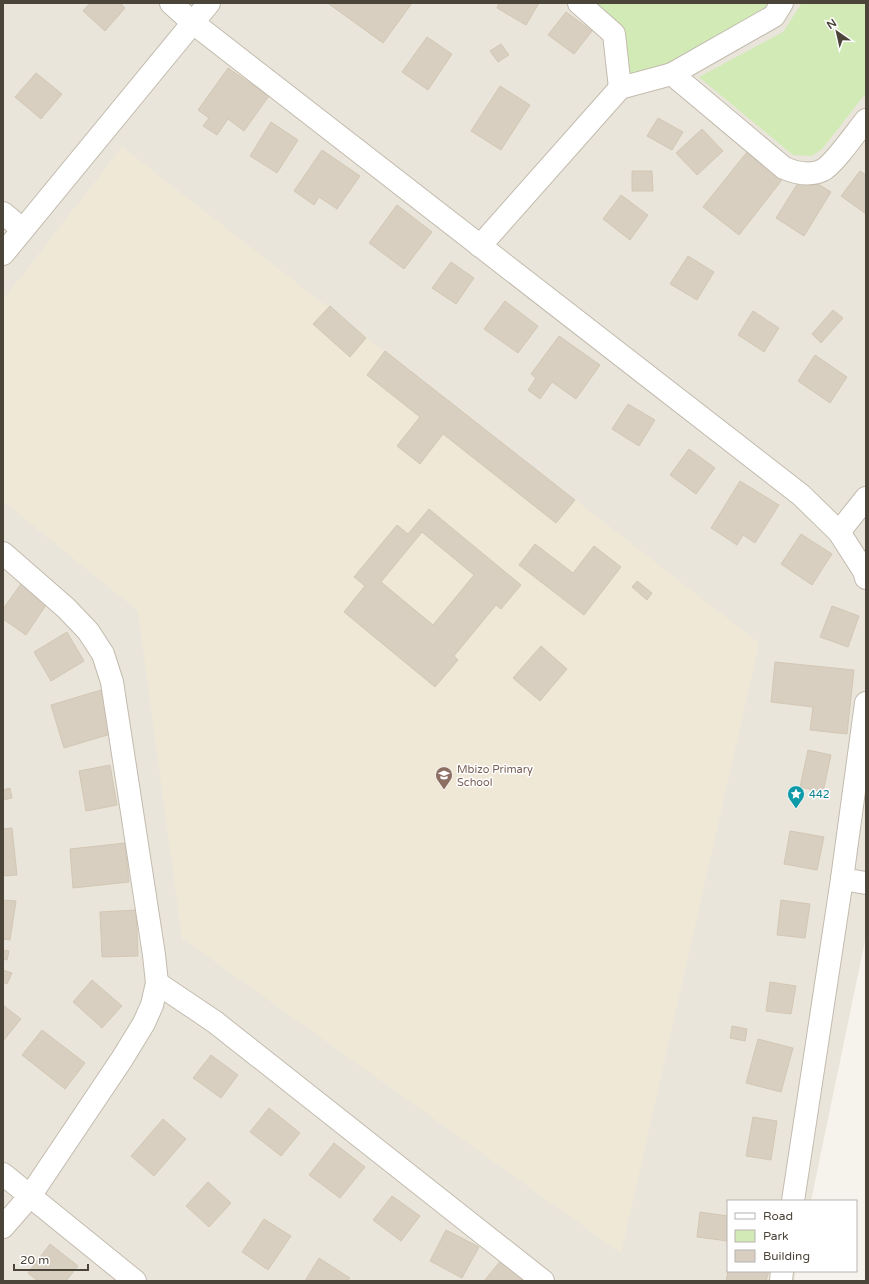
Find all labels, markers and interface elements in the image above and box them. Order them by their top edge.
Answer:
north arrow [817,12,857,52]
text: N [824,16,839,32]
place label: Mbizo Primary School [457,763,533,789]
school or university icon: Mbizo Primary School [434,765,454,790]
place icon: 442 [786,784,806,809]
place label: 442 [809,788,830,801]
legend [727,1200,857,1272]
text: Road [763,1209,793,1223]
text: Park [763,1229,789,1243]
scale bar [14,1246,88,1272]
text: Building [763,1249,810,1263]
text: 20 m [20,1253,49,1267]

